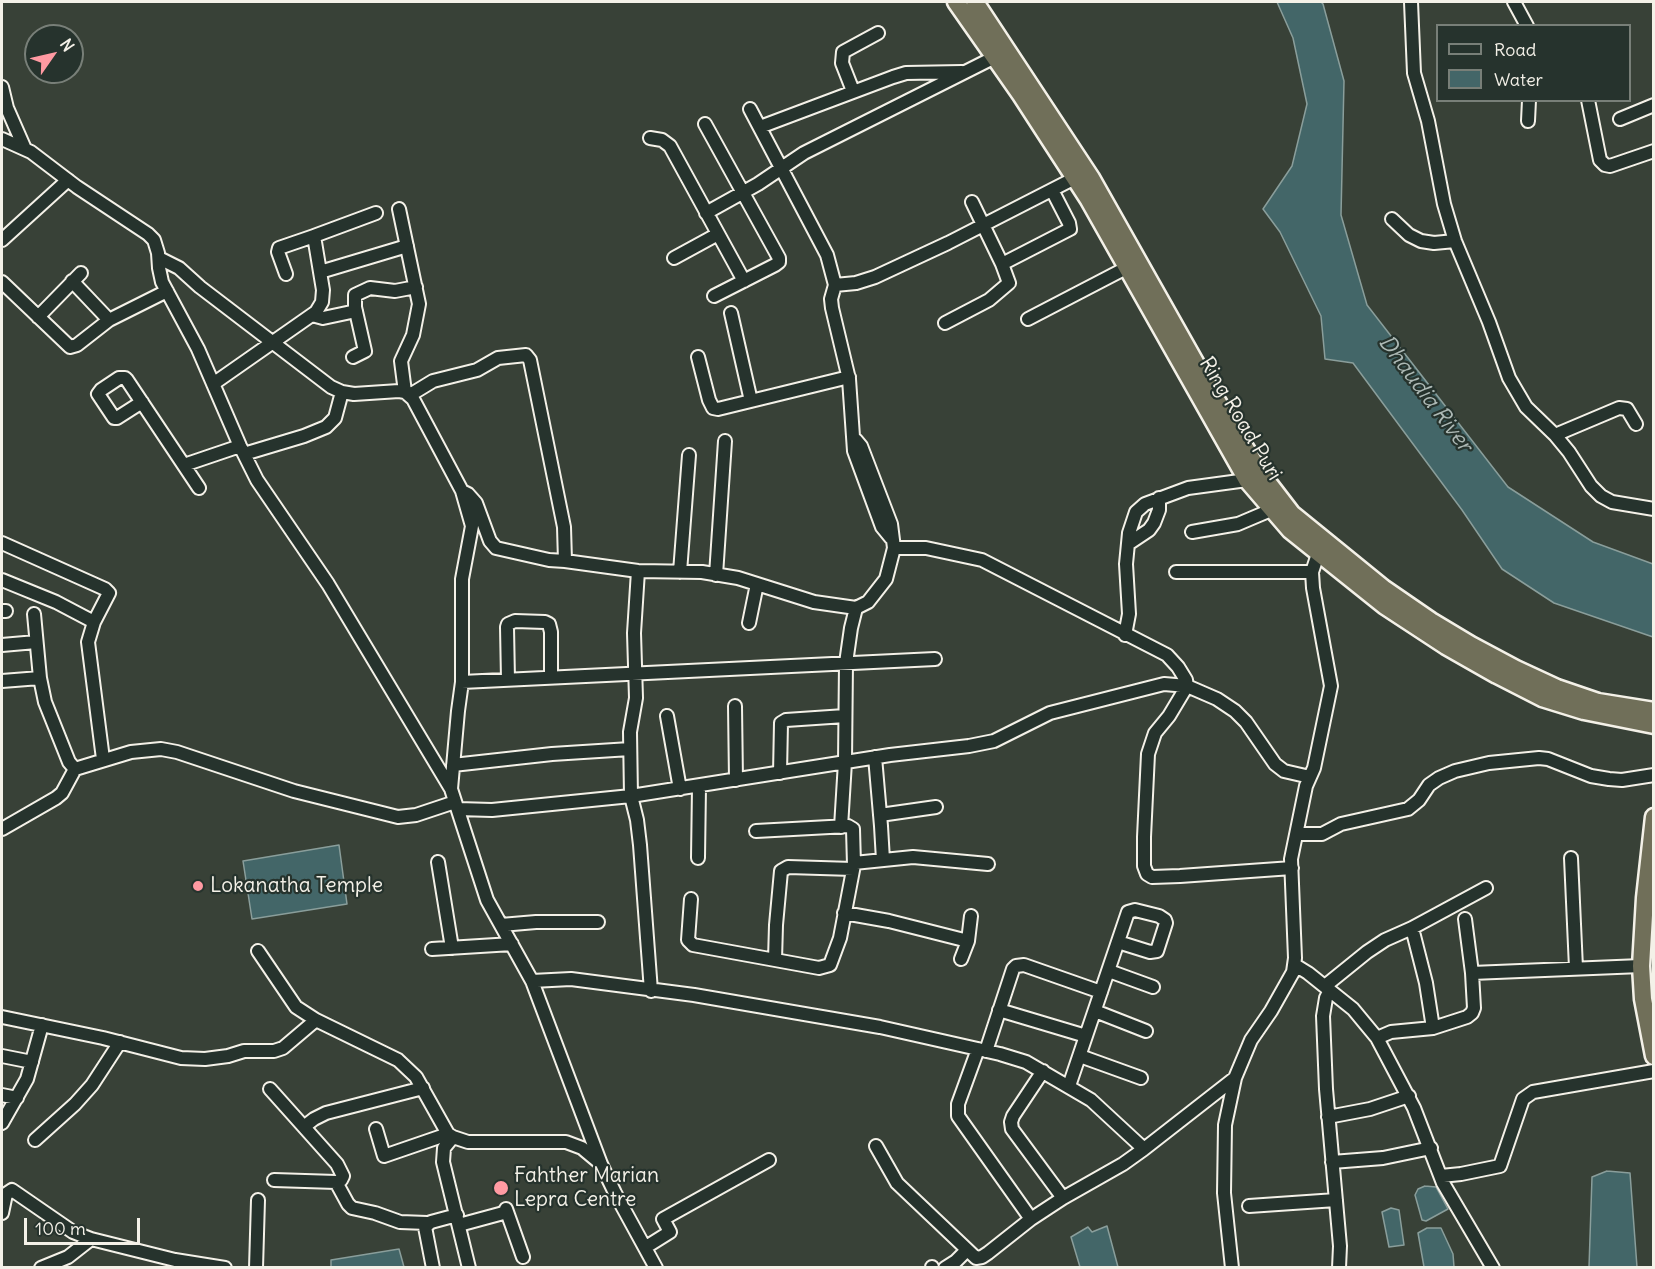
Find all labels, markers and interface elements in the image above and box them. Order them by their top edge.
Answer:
north arrow [24,24,84,84]
legend [1436,24,1631,102]
text: N [56,35,79,55]
text: Road [1494,38,1536,61]
text: Water [1494,68,1543,91]
water label: Dhaudia River [1372,330,1478,458]
street label: Ring Road Puri [1193,353,1287,485]
place label: Lokanatha Temple [210,873,383,899]
marker: Lokanatha Temple [191,879,205,893]
place label: Fahther Marian Lepra Centre [514,1163,659,1213]
marker: Fahther Marian Lepra Centre [492,1179,510,1197]
scale bar [27,1206,142,1244]
text: 100 m [35,1217,86,1240]

